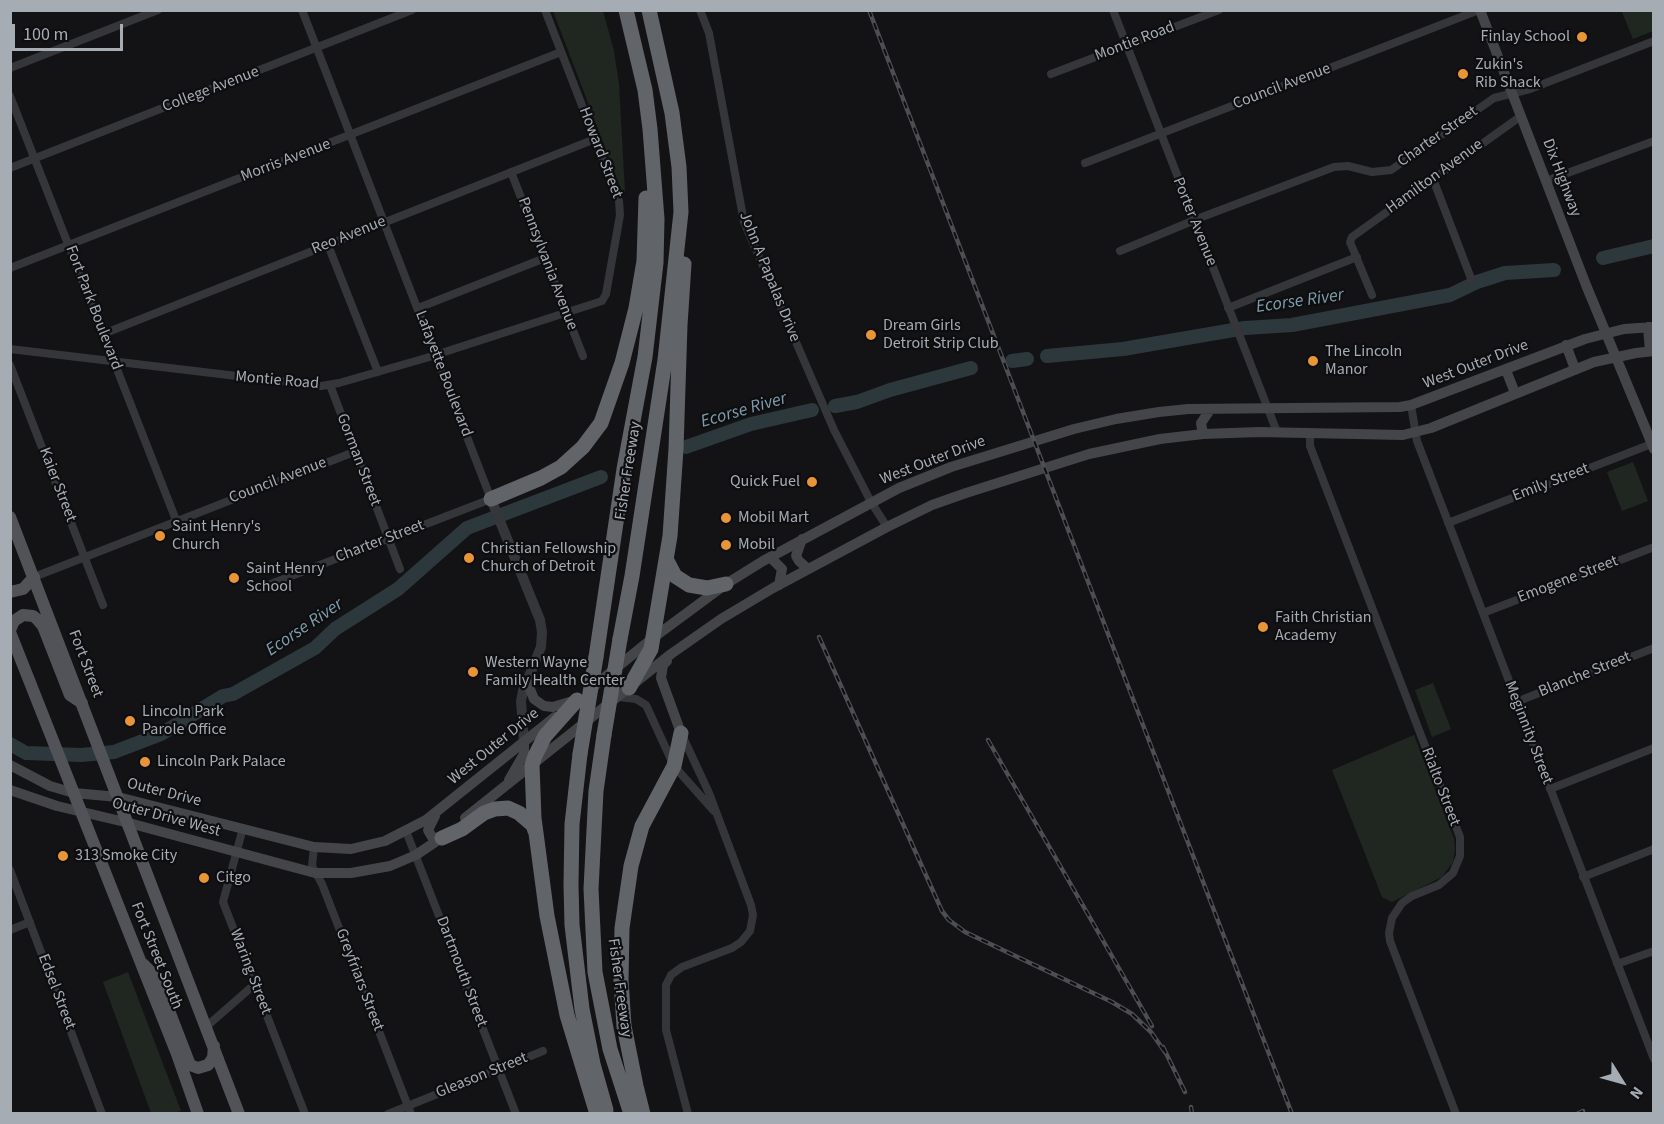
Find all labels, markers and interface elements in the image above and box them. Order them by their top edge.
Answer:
scale bar [15,12,126,50]
street label: Montie Road [1092,18,1178,66]
text: 100 m [23,22,68,47]
place label: Finlay School [1481,27,1570,47]
marker: Finlay School [1575,30,1589,44]
place label: Zukin's Rib Shack [1475,55,1541,93]
street label: Council Avenue [1230,60,1334,114]
street label: College Avenue [160,63,262,117]
marker: Zukin's Rib Shack [1456,67,1470,81]
street label: Charter Street [1394,102,1482,172]
street label: Howard Street [574,105,626,201]
street label: Morris Avenue [238,135,334,187]
street label: Hamilton Avenue [1383,135,1487,219]
street label: Dix Highway [1537,136,1585,220]
street label: Porter Avenue [1167,175,1221,269]
street label: Pennsylvania Avenue [513,195,581,333]
street label: John A Papalas Drive [734,209,804,345]
street label: Reo Avenue [309,212,389,260]
street label: Fort Park Boulevard [60,243,126,373]
water label: Ecorse River [1255,285,1345,319]
street label: Lafayette Boulevard [410,308,476,440]
place label: Dream Girls Detroit Strip Club [883,316,999,354]
marker: Dream Girls Detroit Strip Club [864,328,878,342]
street label: West Outer Drive [1421,336,1531,394]
place label: The Lincoln Manor [1325,342,1402,380]
marker: The Lincoln Manor [1306,354,1320,368]
street label: Montie Road [234,368,320,394]
water label: Ecorse River [699,388,789,434]
street label: Gorman Street [332,411,384,509]
street label: Fisher Freeway [612,420,646,522]
street label: West Outer Drive [878,432,988,490]
street label: Kaier Street [34,445,80,525]
street label: Council Avenue [226,454,330,508]
street label: Emily Street [1510,460,1592,506]
place label: Quick Fuel [730,472,800,492]
marker: Quick Fuel [805,475,819,489]
place label: Mobil Mart [738,508,809,528]
marker: Mobil Mart [719,511,733,525]
street label: Charter Street [333,516,427,568]
place label: Saint Henry's Church [172,517,261,555]
marker: Saint Henry's Church [153,529,167,543]
place label: Mobil [738,535,775,555]
marker: Mobil [719,538,733,552]
place label: Christian Fellowship Church of Detroit [481,539,616,577]
marker: Christian Fellowship Church of Detroit [462,551,476,565]
street label: Emogene Street [1515,552,1621,608]
place label: Saint Henry School [246,559,324,597]
marker: Saint Henry School [227,571,241,585]
water label: Ecorse River [262,594,348,662]
place label: Faith Christian Academy [1275,608,1372,646]
marker: Faith Christian Academy [1256,620,1270,634]
street label: Fort Street [63,628,107,700]
street label: Blanche Street [1536,648,1634,702]
place label: Western Wayne Family Health Center [485,653,624,691]
marker: Western Wayne Family Health Center [466,665,480,679]
street label: Meginnity Street [1500,679,1556,787]
place label: Lincoln Park Parole Office [142,702,226,740]
street label: West Outer Drive [445,704,543,790]
marker: Lincoln Park Parole Office [123,714,137,728]
street label: Rialto Street [1416,745,1464,829]
place label: Lincoln Park Palace [157,752,286,772]
marker: Lincoln Park Palace [138,755,152,769]
street label: Outer Drive [125,775,203,811]
street label: Outer Drive West [110,794,222,842]
place label: 313 Smoke City [75,846,177,866]
marker: 313 Smoke City [56,849,70,863]
place label: Citgo [216,868,251,888]
marker: Citgo [197,871,211,885]
street label: Fort Street South [126,900,186,1012]
street label: Dartmouth Street [431,914,491,1030]
street label: Greyfriars Street [331,926,387,1034]
street label: Waring Street [225,927,275,1017]
street label: Fisher Freeway [603,937,635,1039]
street label: Edsel Street [33,952,79,1032]
street label: Gleason Street [433,1049,531,1103]
north arrow [1592,1052,1652,1112]
text: N [1624,1082,1648,1104]

